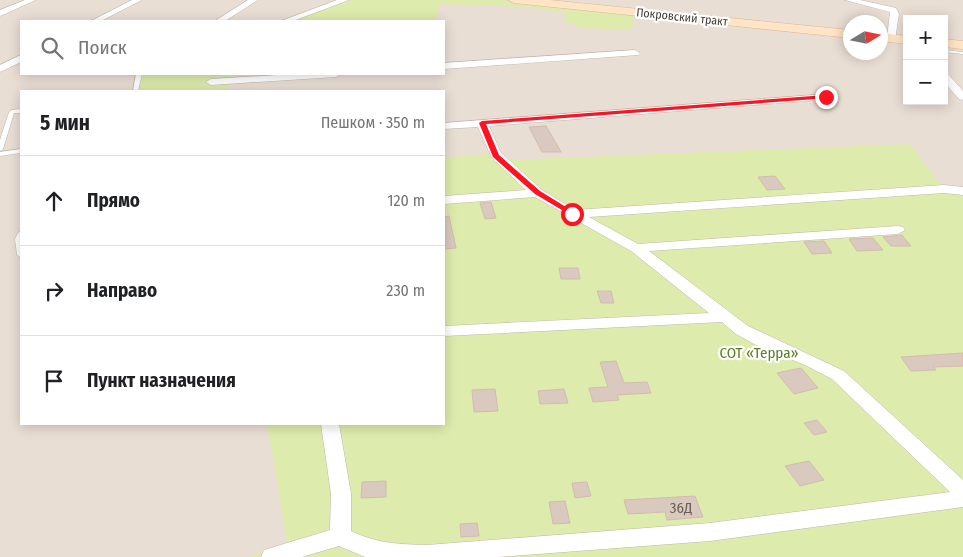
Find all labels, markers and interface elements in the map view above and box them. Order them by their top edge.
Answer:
street label: Покровский тракт [636,5,729,29]
north arrow [843,15,888,60]
map controls [903,15,948,105]
button: + [903,15,948,60]
search box [20,20,445,75]
icon: search [38,34,66,62]
text: Поиск [78,36,127,59]
button: − [903,60,948,105]
route end [815,86,838,109]
text: 5 мин [40,110,90,136]
text: Пешком · 350 m [321,113,425,132]
icon: ahead [40,187,68,215]
text: Прямо [87,189,140,212]
text: 120 m [387,191,425,210]
route start [561,203,584,226]
icon: right [40,277,68,305]
text: Направо [87,279,157,302]
text: 230 m [386,281,425,300]
park label: СОТ «Терра» [719,344,799,362]
icon: arrive [40,367,68,395]
text: Пункт назначения [87,369,236,392]
house number: 36Д [670,499,692,517]

